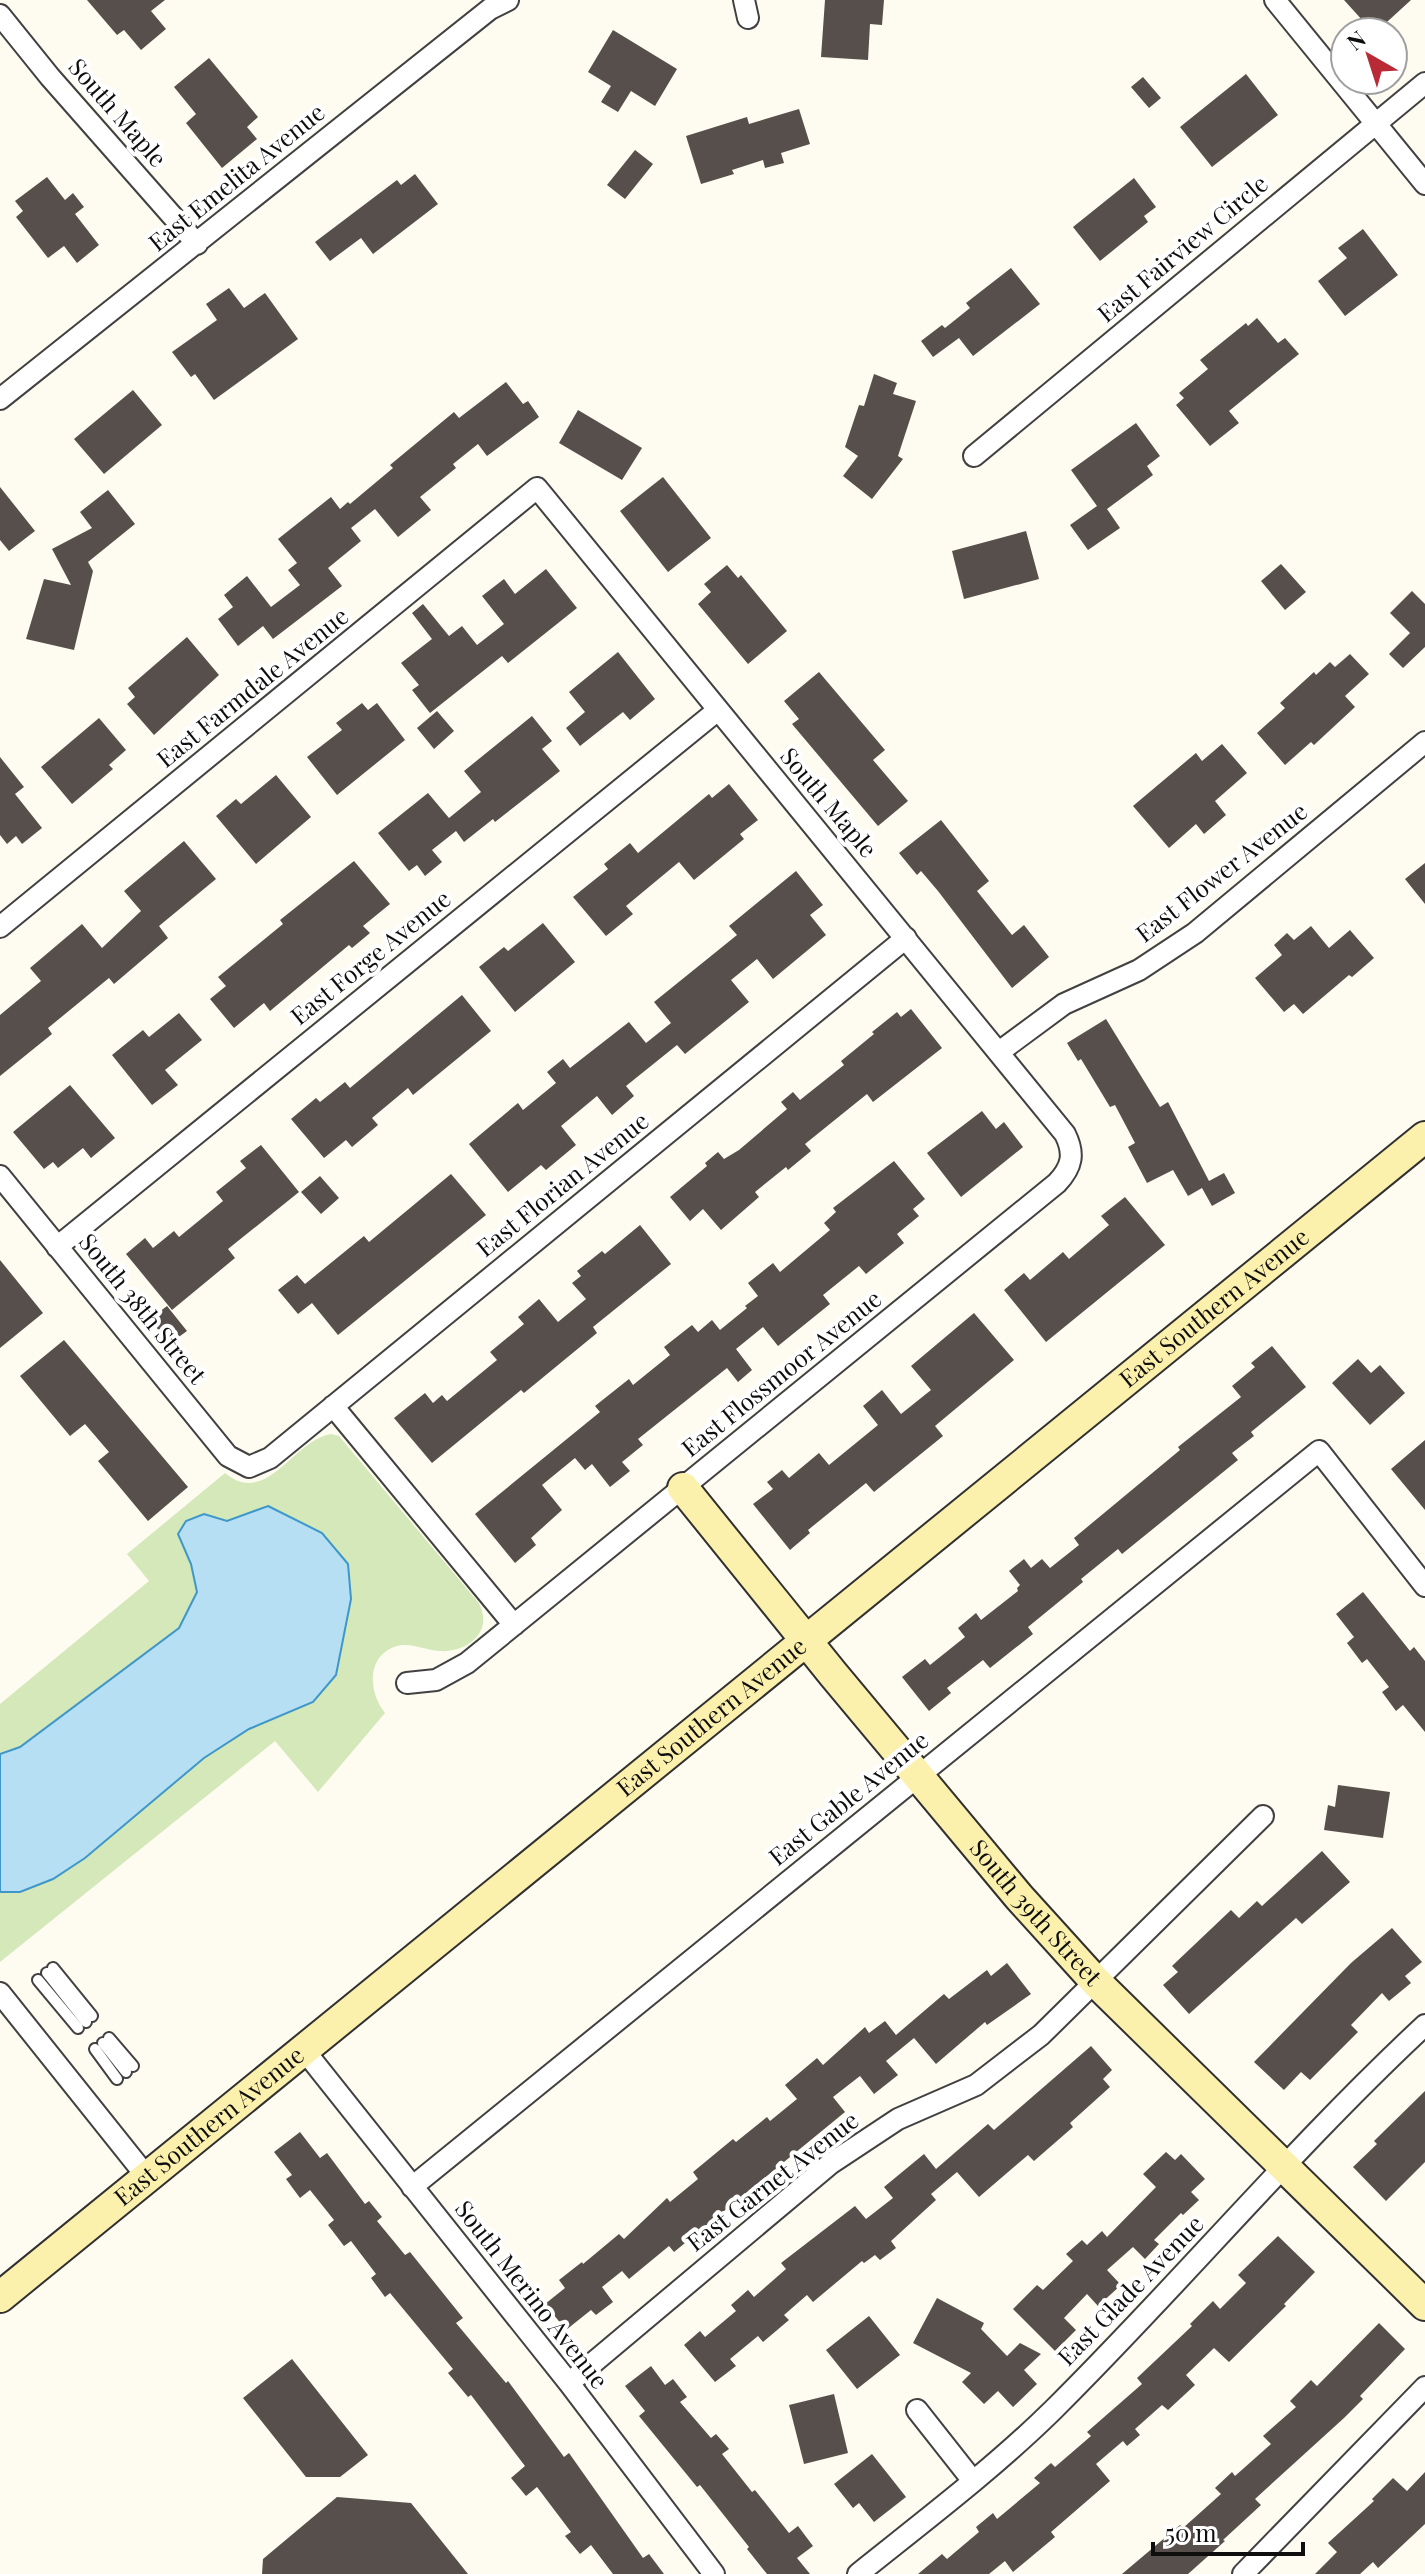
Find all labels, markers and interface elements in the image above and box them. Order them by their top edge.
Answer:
north arrow [1329,16,1409,96]
text: N [1340,23,1371,56]
street label: South Maple [62,51,175,173]
street label: East Emelita Avenue [141,95,330,257]
street label: East Fairview Circle [1090,167,1274,328]
street label: East Farmdale Avenue [149,599,354,774]
street label: South Maple [774,740,885,863]
street label: East Flower Avenue [1128,794,1313,948]
street label: East Forge Avenue [283,882,456,1031]
street label: East Florian Avenue [469,1104,655,1263]
street label: East Southern Avenue [1112,1220,1315,1394]
street label: South 38th Street [73,1226,215,1390]
street label: East Flossmoor Avenue [674,1282,887,1463]
street label: East Southern Avenue [609,1629,812,1803]
street label: East Gable Avenue [761,1723,934,1872]
street label: South 39th Street [964,1832,1110,1992]
street label: East Southern Avenue [107,2038,310,2212]
street label: East Garnet Avenue [679,2103,864,2258]
street label: South Merino Avenue [449,2193,616,2395]
street label: East Glade Avenue [1049,2208,1210,2372]
scale bar [1153,2506,1303,2556]
text: 50 m [1165,2516,1217,2548]

